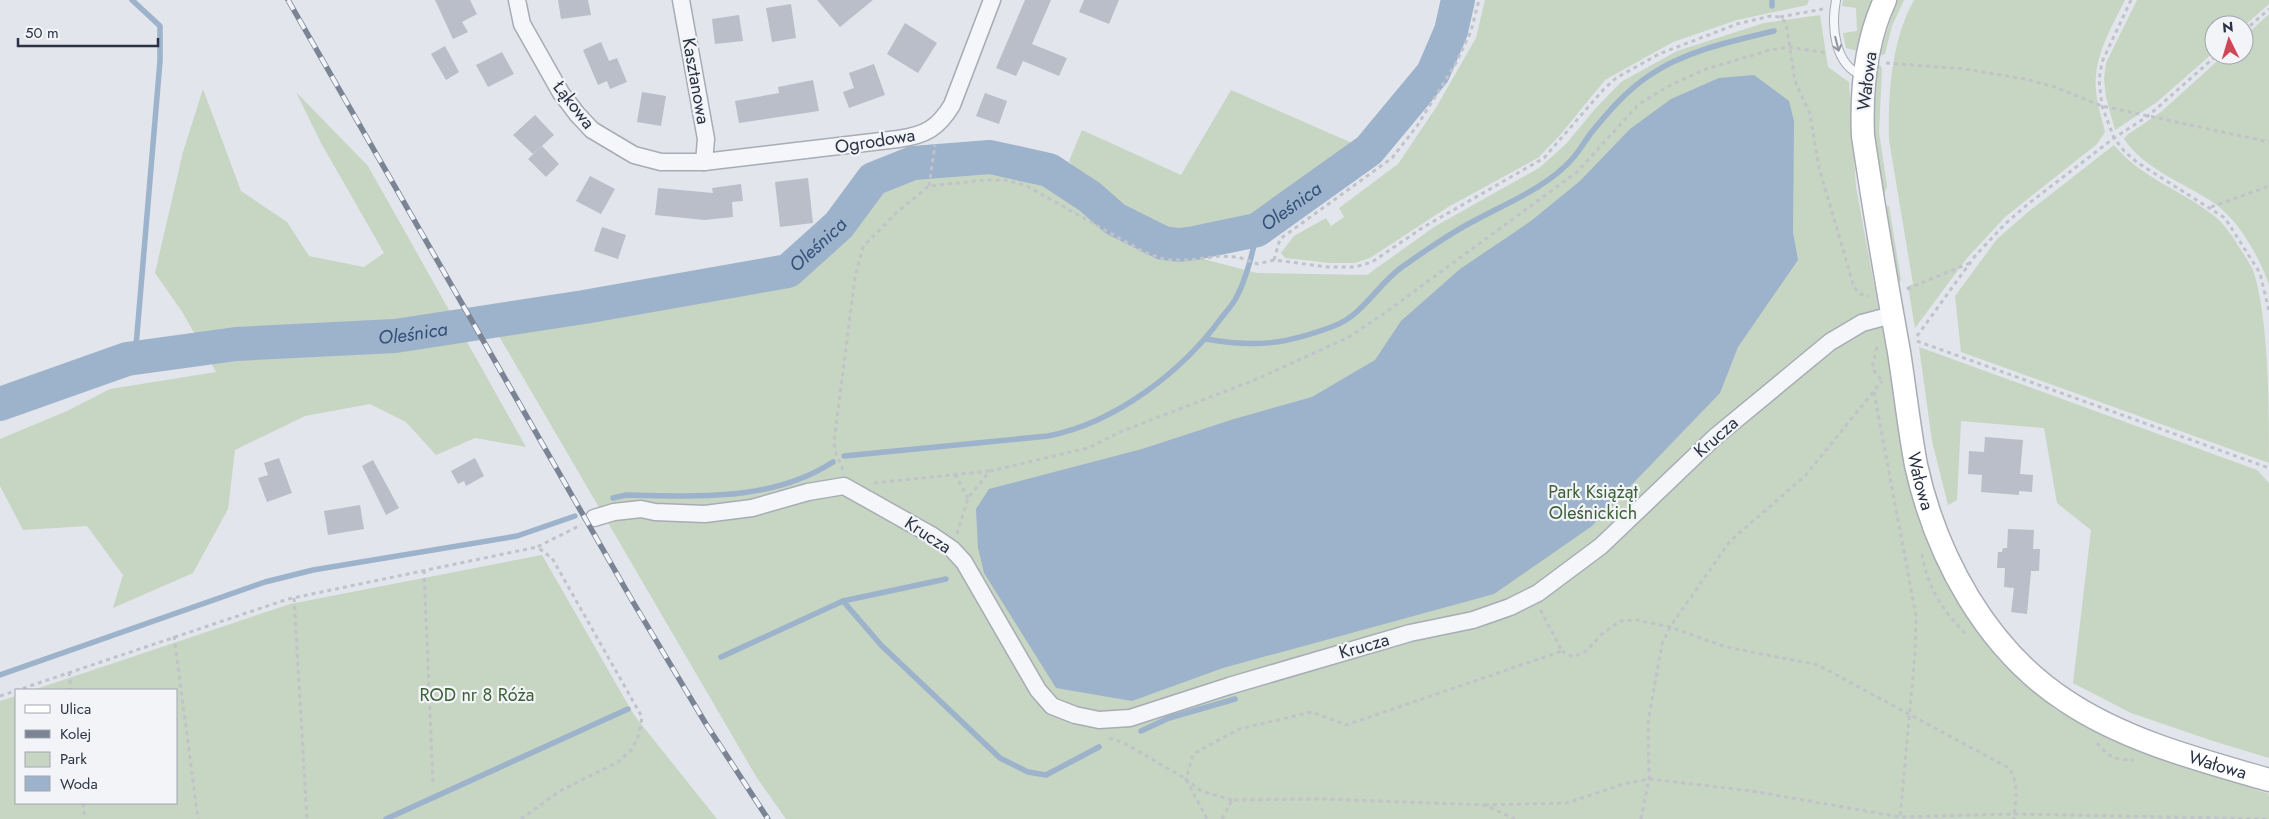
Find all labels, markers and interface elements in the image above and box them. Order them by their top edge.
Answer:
scale bar [18,15,158,47]
north arrow [2204,15,2254,65]
text: N [2221,17,2234,37]
text: 50 m [25,22,59,44]
street label: Kasztanowa [676,36,716,126]
one-way arrow [1833,36,1843,52]
street label: Wałowa [1850,50,1884,112]
street label: Łąkowa [546,75,601,135]
street label: Ogrodowa [833,122,917,160]
water label: Oleśnica [1255,175,1328,238]
water label: Oleśnica [783,212,854,278]
water label: Oleśnica [378,315,450,351]
street label: Krucza [1688,410,1744,464]
street label: Wałowa [1901,450,1941,514]
park label: Park Książąt Oleśnickich [1548,479,1638,526]
street label: Krucza [899,510,957,560]
street label: Krucza [1336,626,1392,666]
park label: ROD nr 8 Róża [419,682,535,708]
legend [15,689,178,804]
text: Ulica [60,698,91,720]
text: Kolej [60,723,91,745]
street label: Wałowa [2185,744,2250,786]
text: Park [60,748,87,770]
text: Woda [60,773,98,795]

